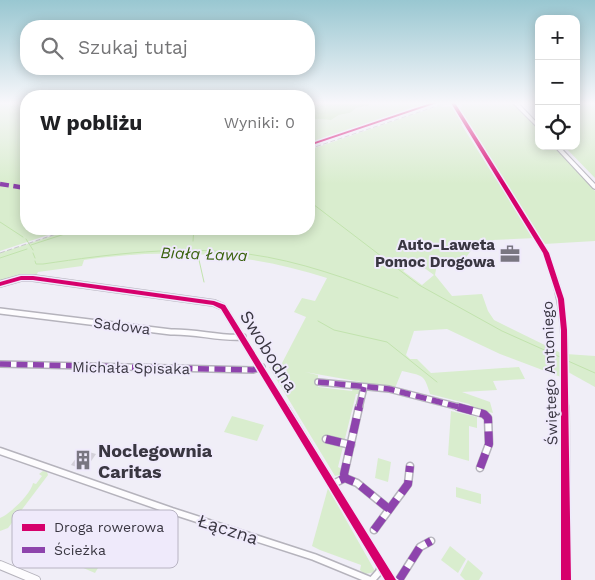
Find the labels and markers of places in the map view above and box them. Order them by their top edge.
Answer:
place label: Auto-Laweta Pomoc Drogowa [375,236,495,271]
office icon: Auto-Laweta Pomoc Drogowa [499,243,521,265]
place label: Noclegownia Caritas [98,440,213,482]
building icon: Noclegownia Caritas [72,449,94,471]

